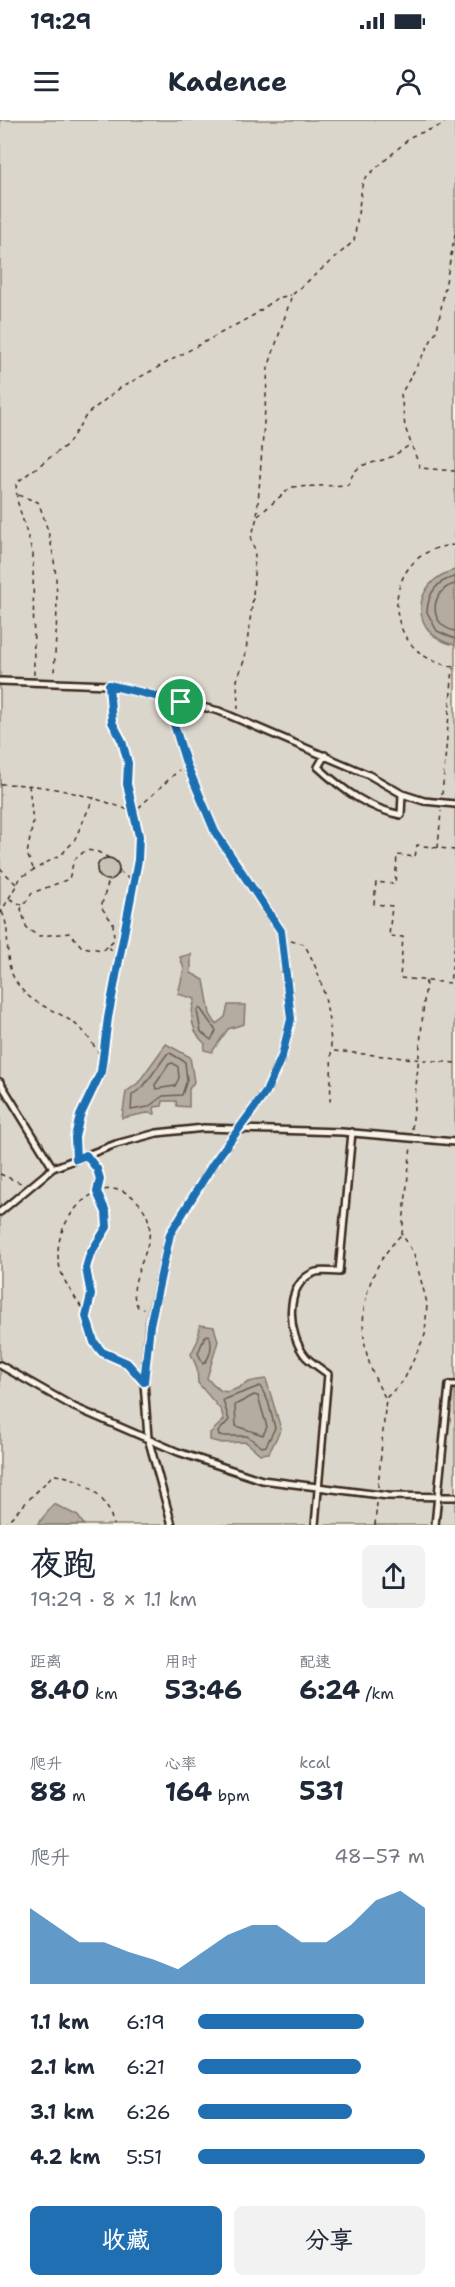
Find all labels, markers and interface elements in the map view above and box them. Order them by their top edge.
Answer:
text: 19:29 [30,7,91,36]
text: Kadence [168,63,287,100]
icon: menu [30,65,63,98]
icon: person [392,65,425,98]
pin [155,676,206,727]
icon: arrive [164,685,197,718]
text: 夜跑 [30,1541,96,1586]
button: share [362,1545,425,1608]
text: 19:29 · 8 × 1.1 km [30,1586,197,1612]
text: 距离 [30,1651,62,1672]
text: 用时 [165,1651,197,1672]
text: 配速 [299,1651,331,1672]
text: 8.40 [30,1672,90,1707]
text: 53:46 [165,1672,242,1707]
text: 6:24 [299,1672,360,1707]
text: km [90,1683,118,1704]
text: /km [360,1683,394,1704]
text: kcal [299,1752,330,1773]
text: 爬升 [30,1753,62,1774]
text: 心率 [165,1753,197,1774]
text: 531 [299,1773,344,1808]
text: 88 [30,1774,67,1809]
text: 164 [165,1774,212,1809]
text: m [67,1785,86,1806]
text: bpm [212,1785,250,1806]
text: 48–57 m [334,1843,425,1869]
text: 爬升 [30,1844,70,1870]
text: 1.1 km [30,2009,89,2035]
text: 6:19 [126,2009,165,2035]
text: 2.1 km [30,2054,95,2080]
text: 6:21 [126,2054,165,2080]
text: 3.1 km [30,2099,94,2125]
text: 6:26 [126,2099,171,2125]
text: 4.2 km [30,2144,100,2170]
text: 5:51 [126,2144,162,2170]
button: 收藏 [30,2206,222,2275]
button: 分享 [234,2206,425,2275]

